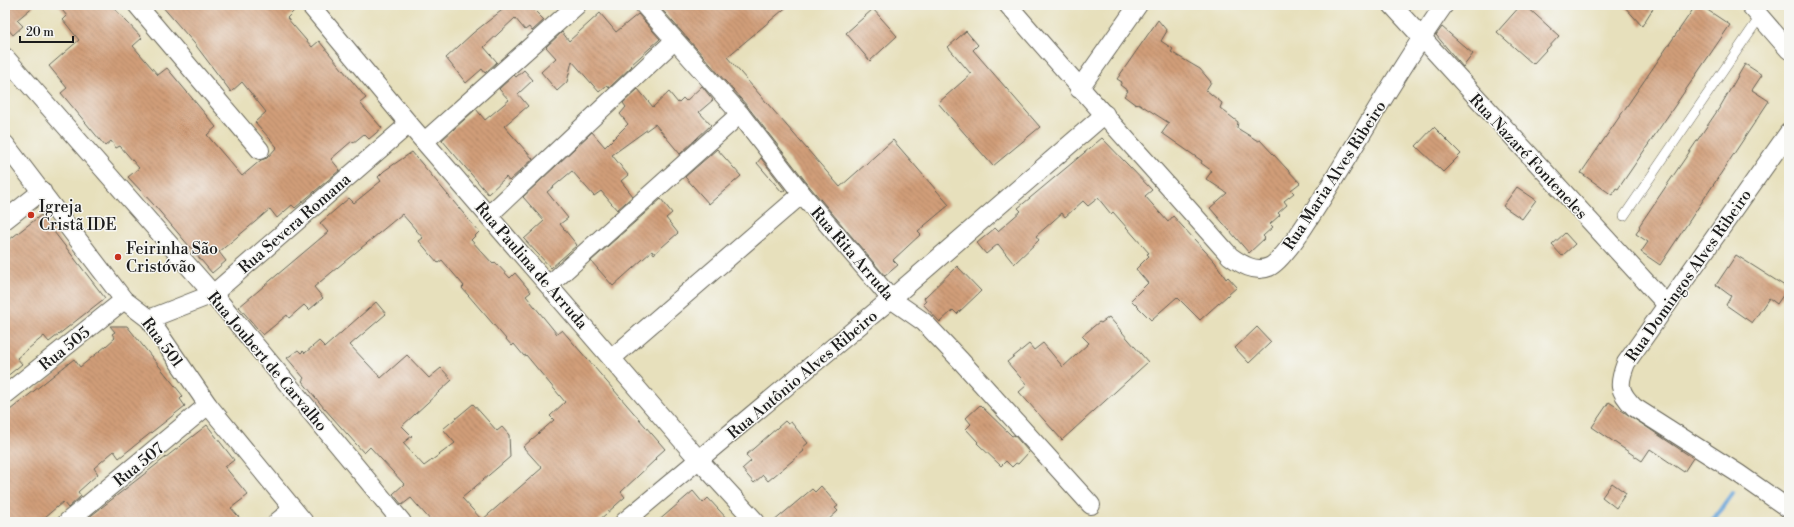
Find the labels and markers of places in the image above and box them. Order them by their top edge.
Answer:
place label: Igreja Cristã IDE [39,197,117,235]
marker: Igreja Cristã IDE [26,210,36,220]
place label: Feirinha São Cristóvão [126,239,218,277]
marker: Feirinha São Cristóvão [113,252,123,262]

